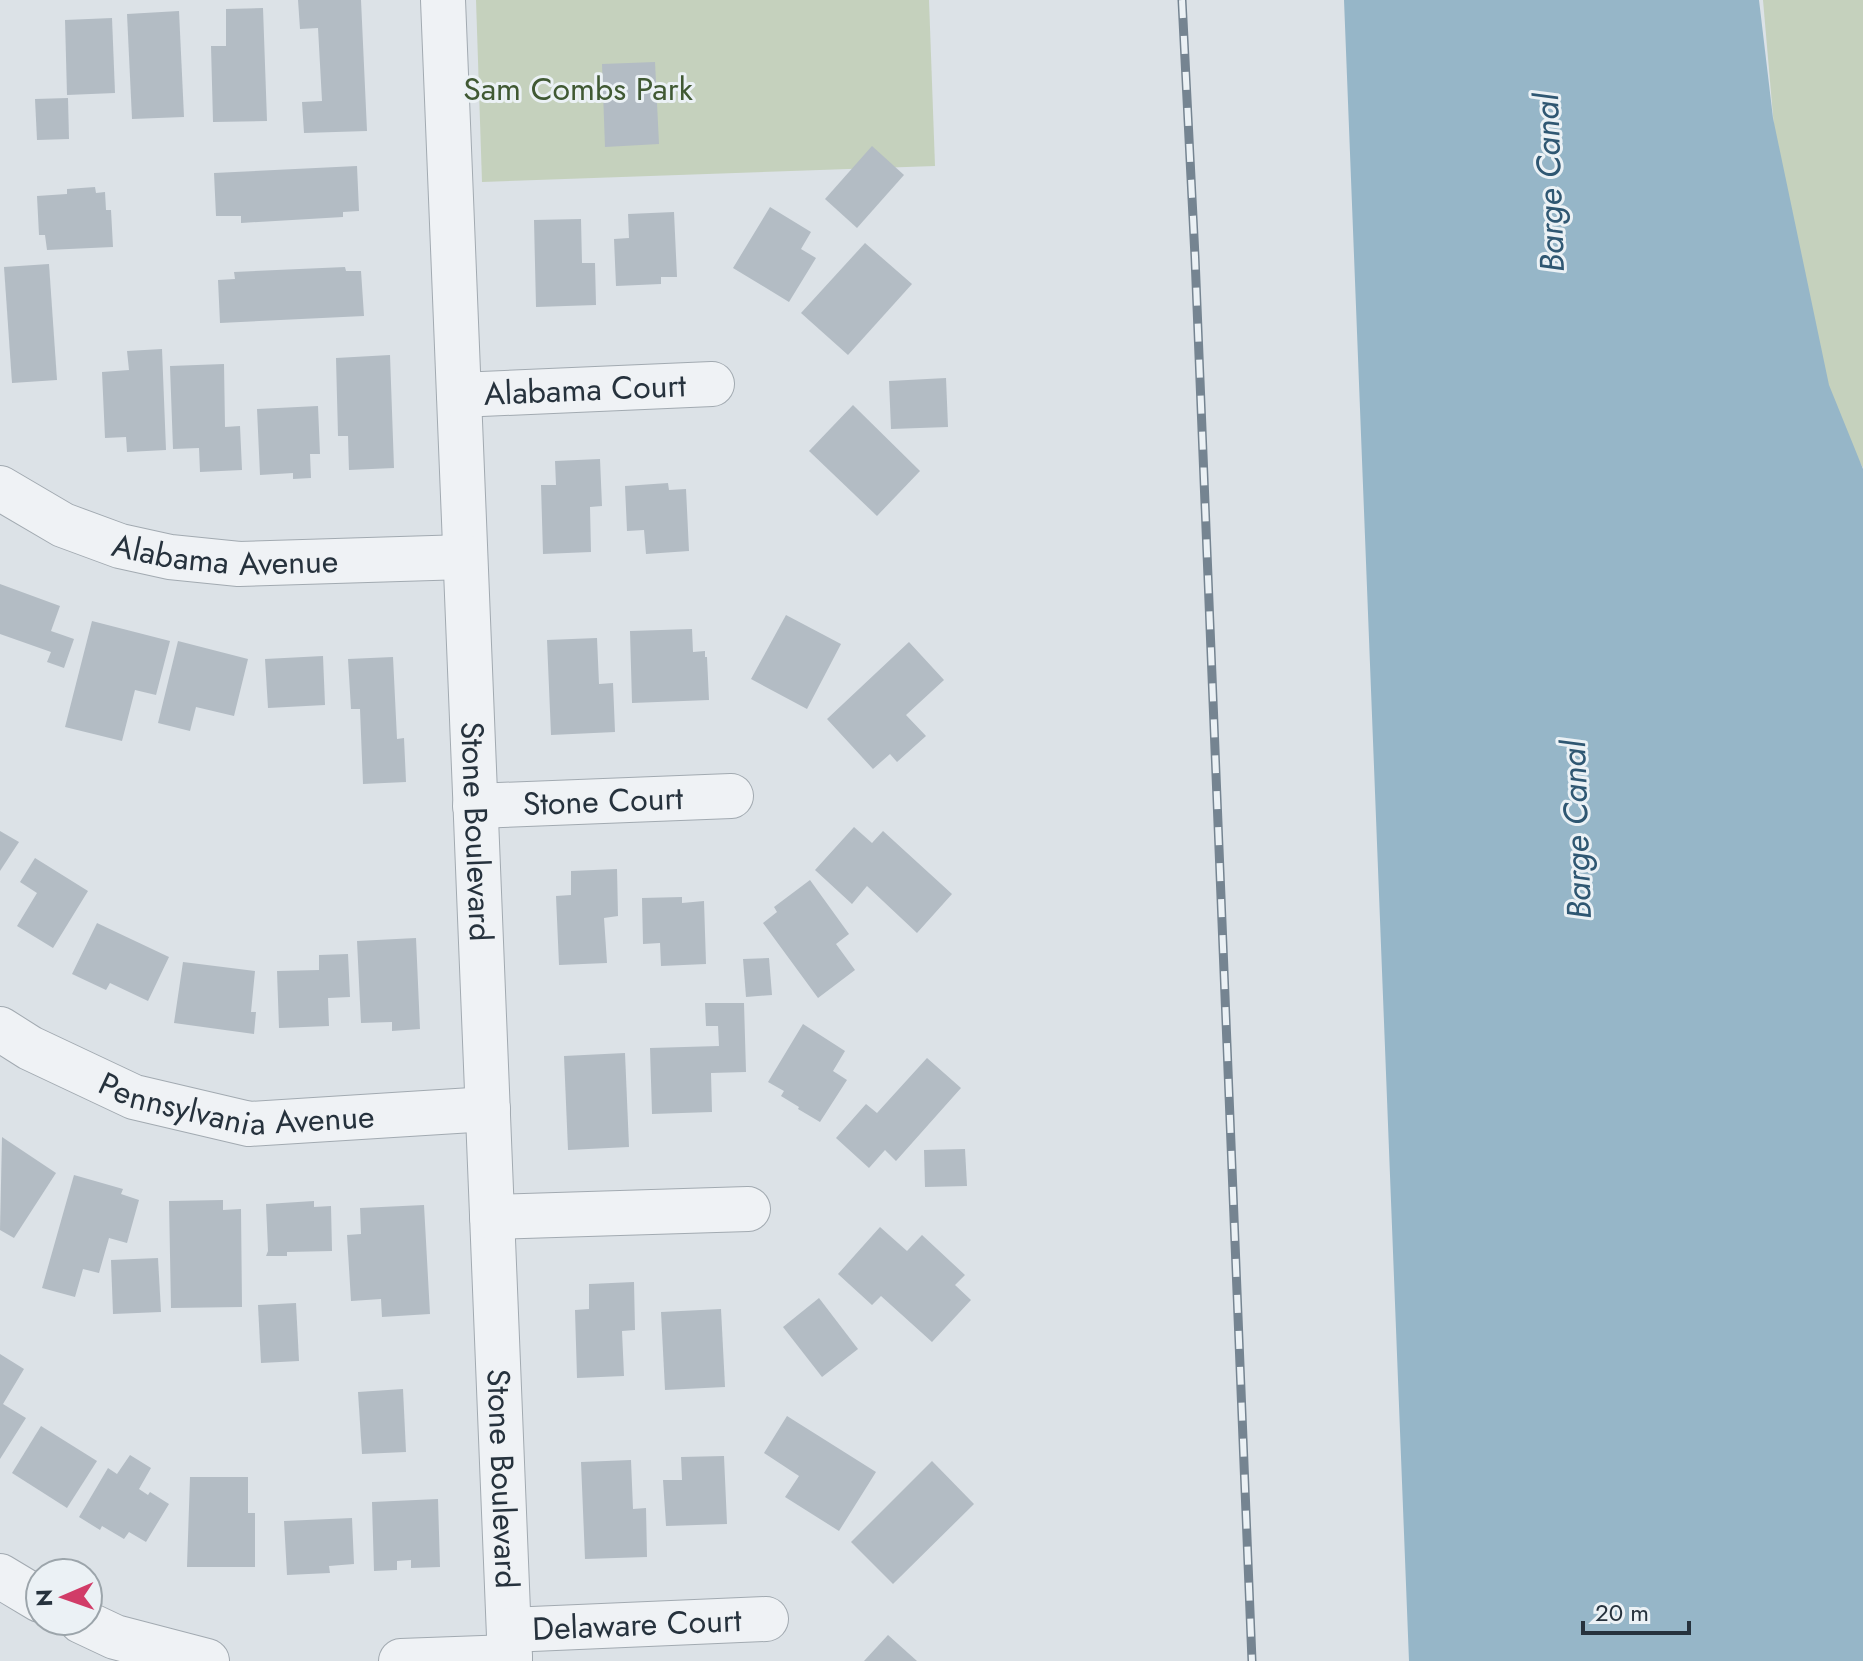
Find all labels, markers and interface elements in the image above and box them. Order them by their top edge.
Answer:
park label: Sam Combs Park [463,66,694,112]
water label: Barge Canal [1522,91,1577,273]
street label: Alabama Court [483,362,687,417]
street label: Alabama Avenue [108,522,339,587]
street label: Stone Boulevard [449,721,504,942]
water label: Barge Canal [1549,738,1604,920]
street label: Stone Court [522,775,684,827]
street label: Pennsylvania Avenue [91,1061,376,1147]
street label: Stone Boulevard [475,1368,530,1590]
north arrow [24,1557,104,1637]
scale bar [1583,1585,1689,1635]
text: N [28,1588,60,1607]
text: 20 m [1595,1595,1649,1630]
street label: Delaware Court [531,1597,743,1652]

